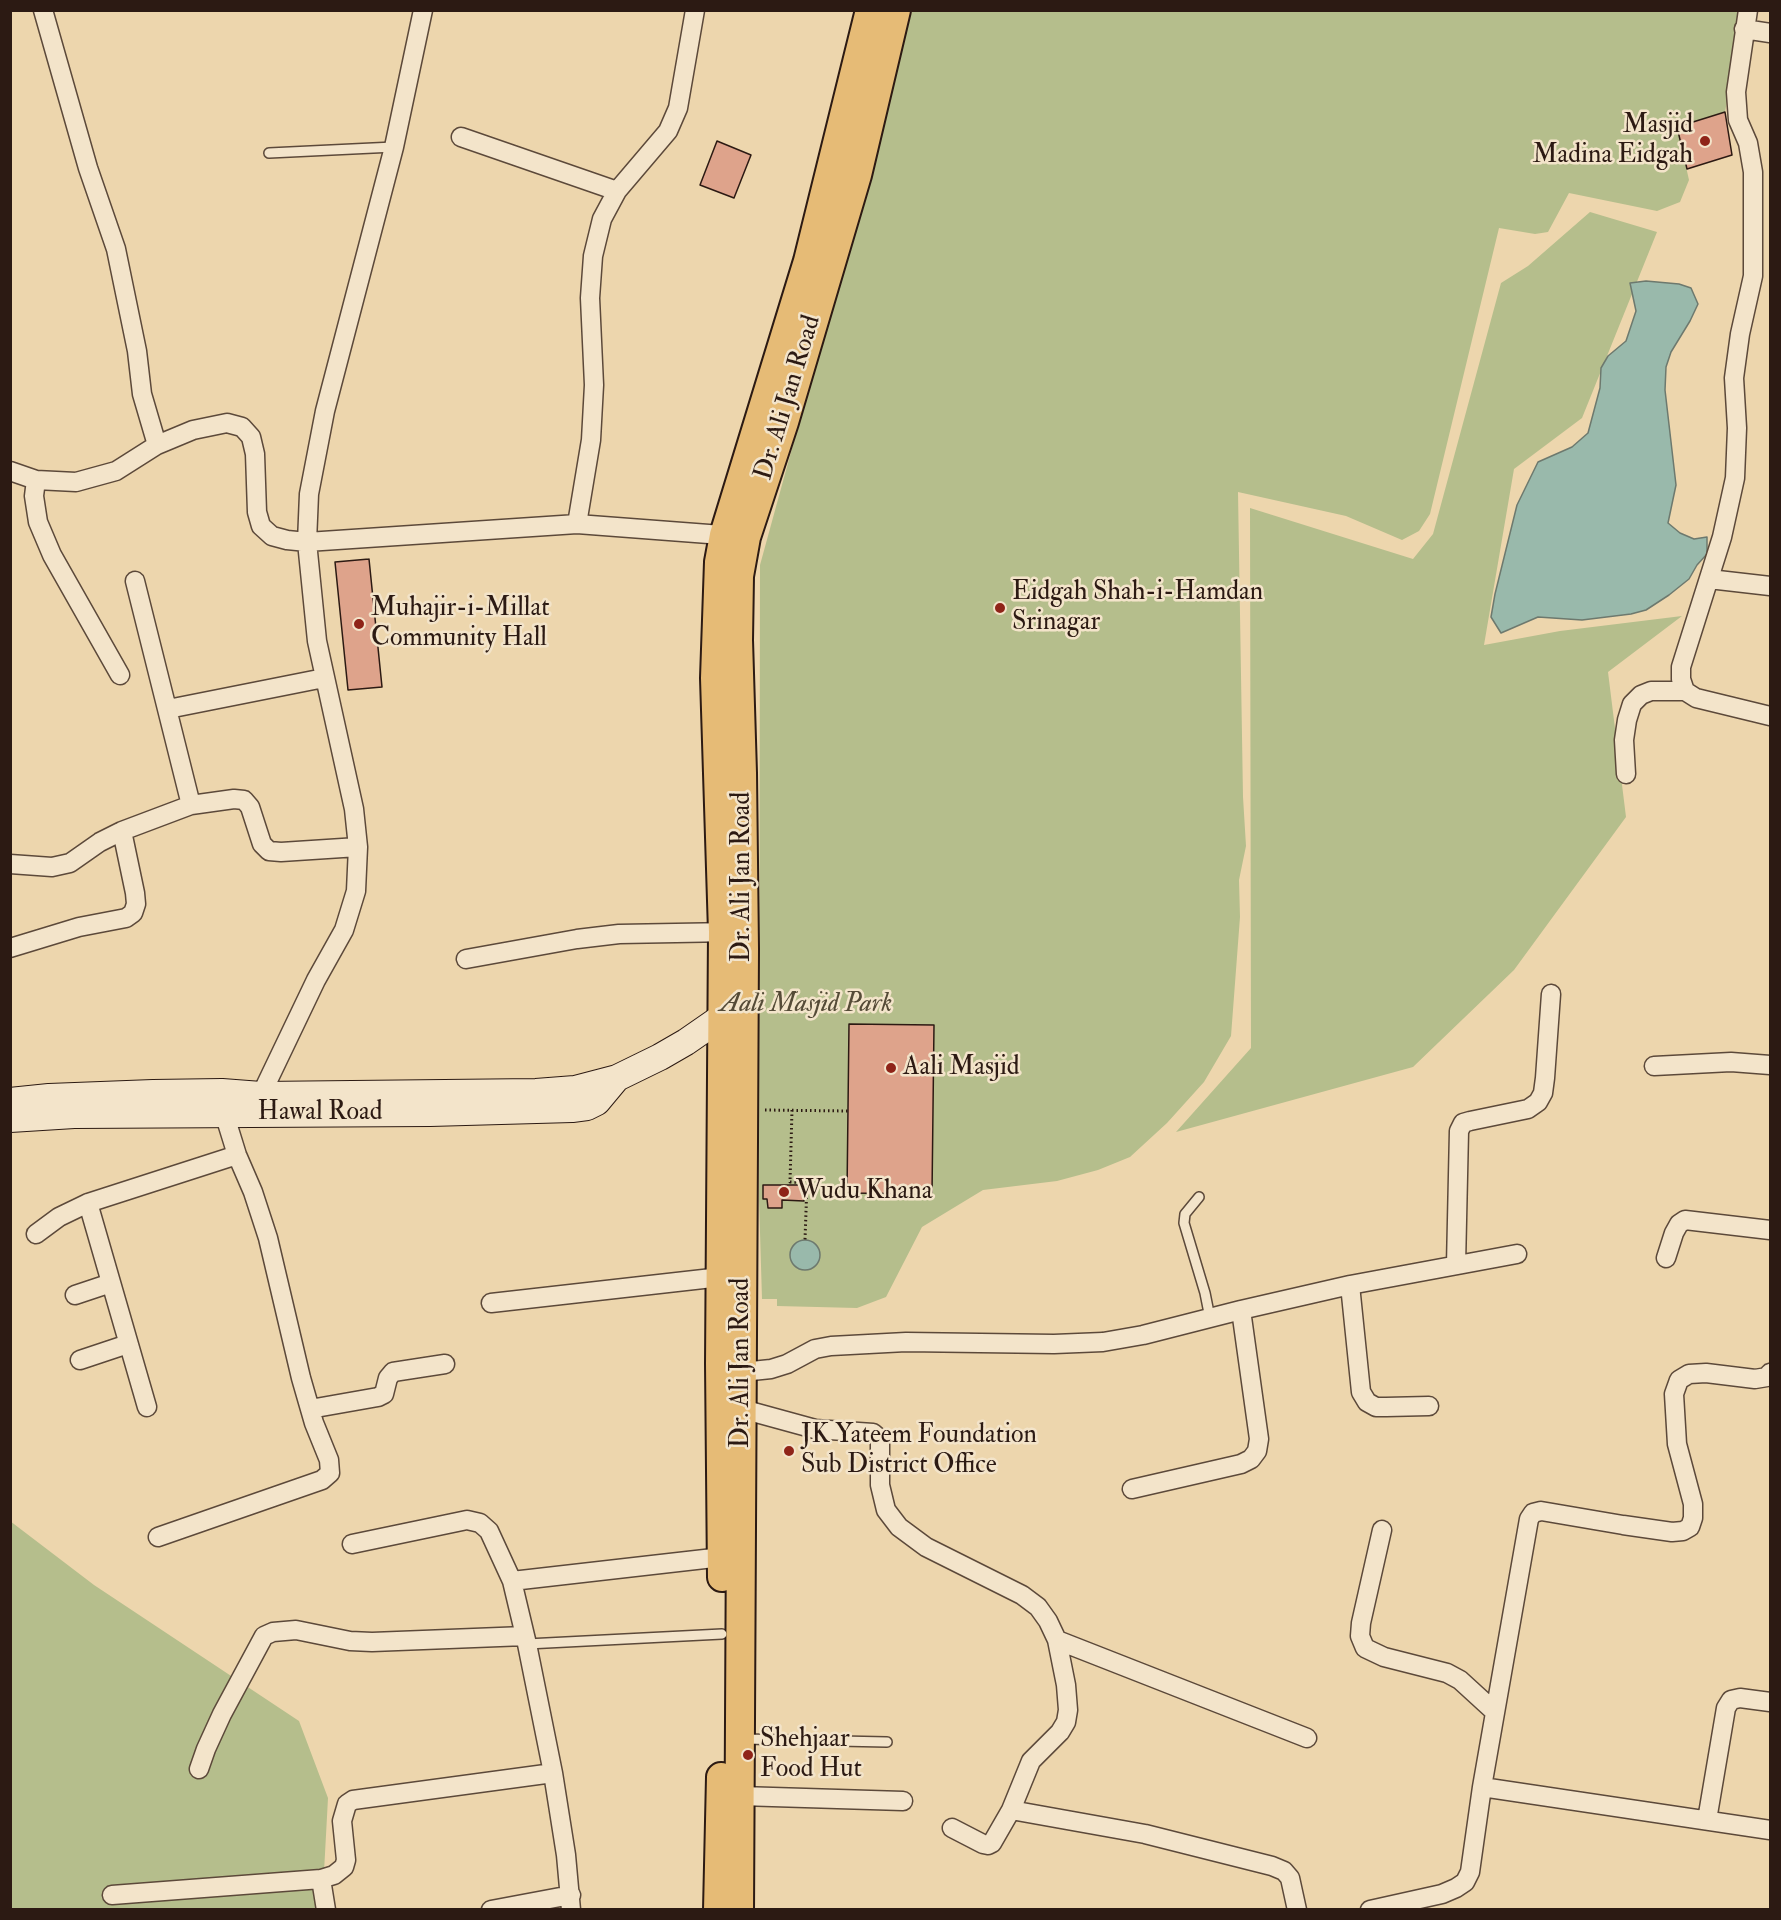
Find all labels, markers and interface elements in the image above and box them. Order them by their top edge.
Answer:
place label: Masjid Madina Eidgah [1533,110,1693,172]
marker: Masjid Madina Eidgah [1698,134,1712,148]
street label: Dr. Ali Jan Road [749,312,829,484]
place label: Eidgah Shah-i-Hamdan Srinagar [1012,577,1263,638]
place label: Muhajir-i-Millat Community Hall [371,593,550,654]
marker: Eidgah Shah-i-Hamdan Srinagar [993,601,1007,615]
marker: Muhajir-i-Millat Community Hall [352,617,366,631]
street label: Dr. Ali Jan Road [727,792,759,962]
park label: Aali Masjid Park [720,989,892,1021]
place label: Aali Masjid [903,1052,1019,1084]
marker: Aali Masjid [884,1061,898,1075]
street label: Hawal Road [258,1097,382,1129]
place label: Wudu Khana [796,1176,932,1208]
marker: Wudu Khana [777,1185,791,1199]
street label: Dr. Ali Jan Road [726,1278,758,1448]
place label: JK Yateem Foundation Sub District Office [801,1420,1037,1482]
marker: JK Yateem Foundation Sub District Office [782,1444,796,1458]
place label: Shehjaar Food Hut [760,1724,862,1786]
marker: Shehjaar Food Hut [741,1748,755,1762]

